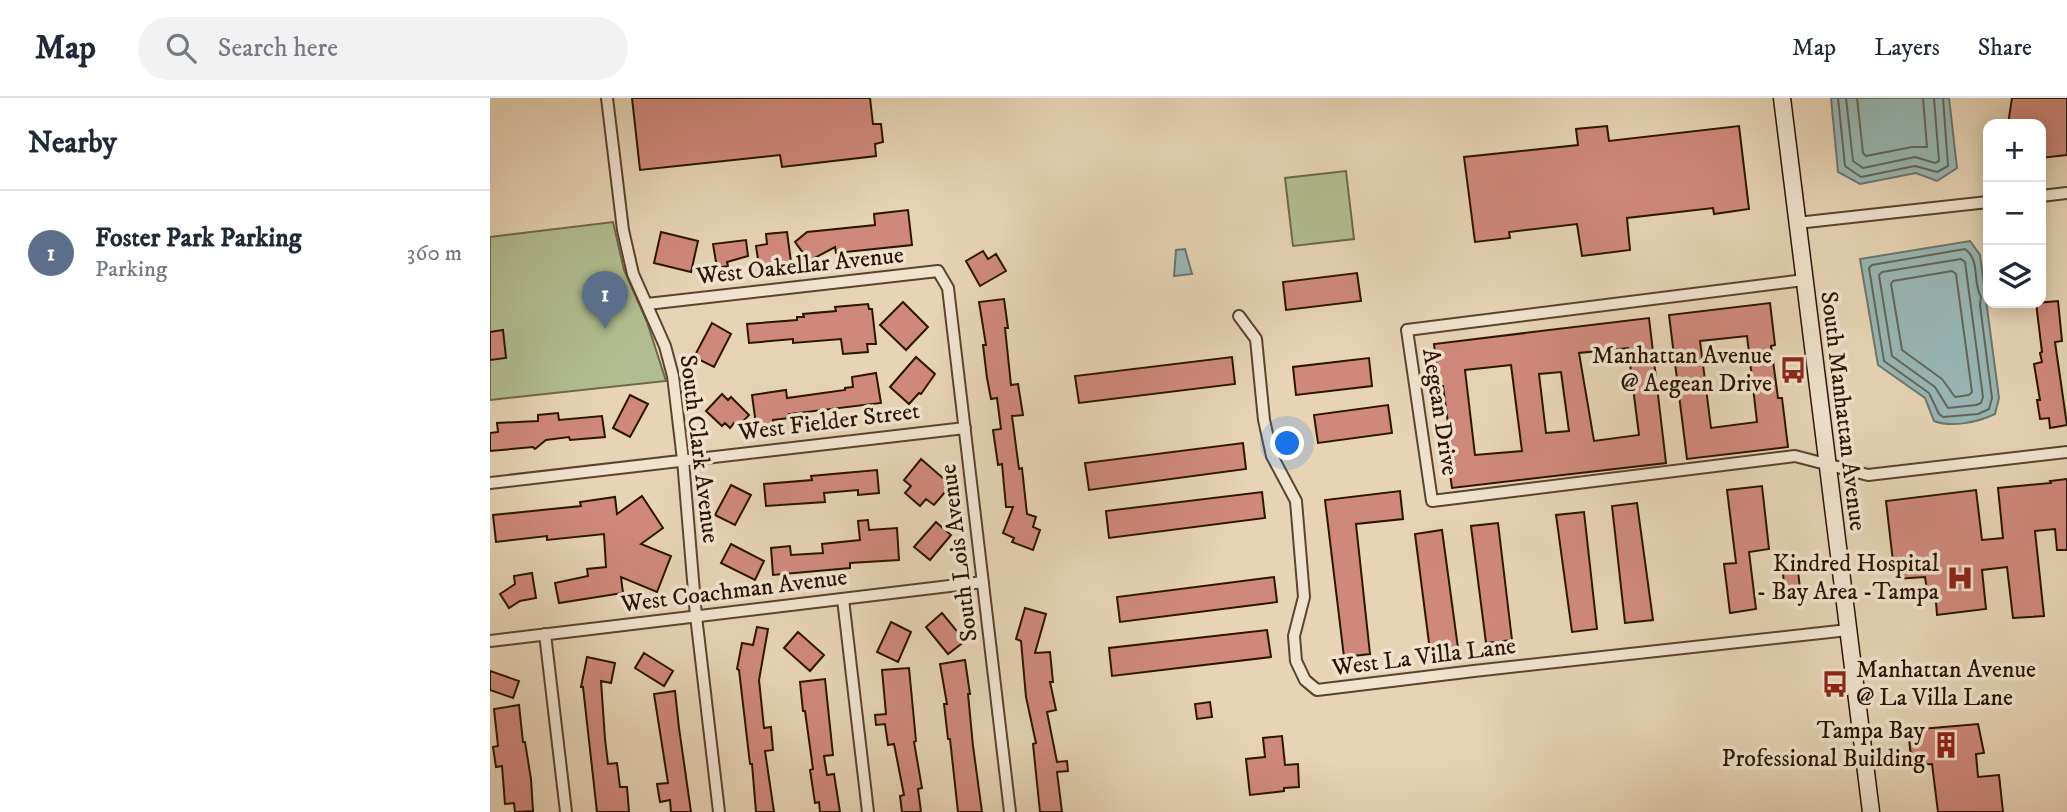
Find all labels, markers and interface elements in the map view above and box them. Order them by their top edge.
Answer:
search box [138,17,628,80]
text: Map [35,28,96,69]
icon: search [162,29,200,67]
text: Search here [218,32,338,65]
text: Map [1792,33,1836,63]
text: Layers [1874,33,1940,63]
text: Share [1978,33,2032,63]
map controls [1983,119,2046,308]
button: + [1983,119,2046,182]
text: Nearby [28,125,117,162]
button: − [1983,182,2046,245]
text: Foster Park Parking [95,222,301,255]
text: 1 [47,239,55,268]
text: 360 m [407,239,462,268]
street label: West Oakellar Avenue [694,240,905,292]
button: layers [1983,245,2046,308]
text: Parking [95,255,167,284]
pin: 1 [582,271,628,329]
street label: South Manhattan Avenue [1813,289,1873,533]
place label: Manhattan Avenue @ Aegean Drive [1592,341,1772,399]
street label: Aegean Drive [1415,346,1465,478]
street label: South Clark Avenue [673,353,725,545]
bus stop icon: Manhattan Avenue @ Aegean Drive [1778,355,1808,385]
street label: West Fielder Street [736,396,922,448]
your location [1270,426,1304,460]
street label: South Lois Avenue [933,462,985,644]
place label: Kindred Hospital - Bay Area -Tampa [1757,549,1940,607]
street label: West Coachman Avenue [618,562,849,620]
hospital icon: Kindred Hospital - Bay Area -Tampa [1945,563,1975,593]
street label: West La Villa Lane [1329,631,1518,683]
place label: Manhattan Avenue @ La Villa Lane [1856,655,2036,713]
bus stop icon: Manhattan Avenue @ La Villa Lane [1820,669,1850,699]
place label: Tampa Bay Professional Building [1722,716,1926,774]
building icon: Tampa Bay Professional Building [1931,730,1961,760]

